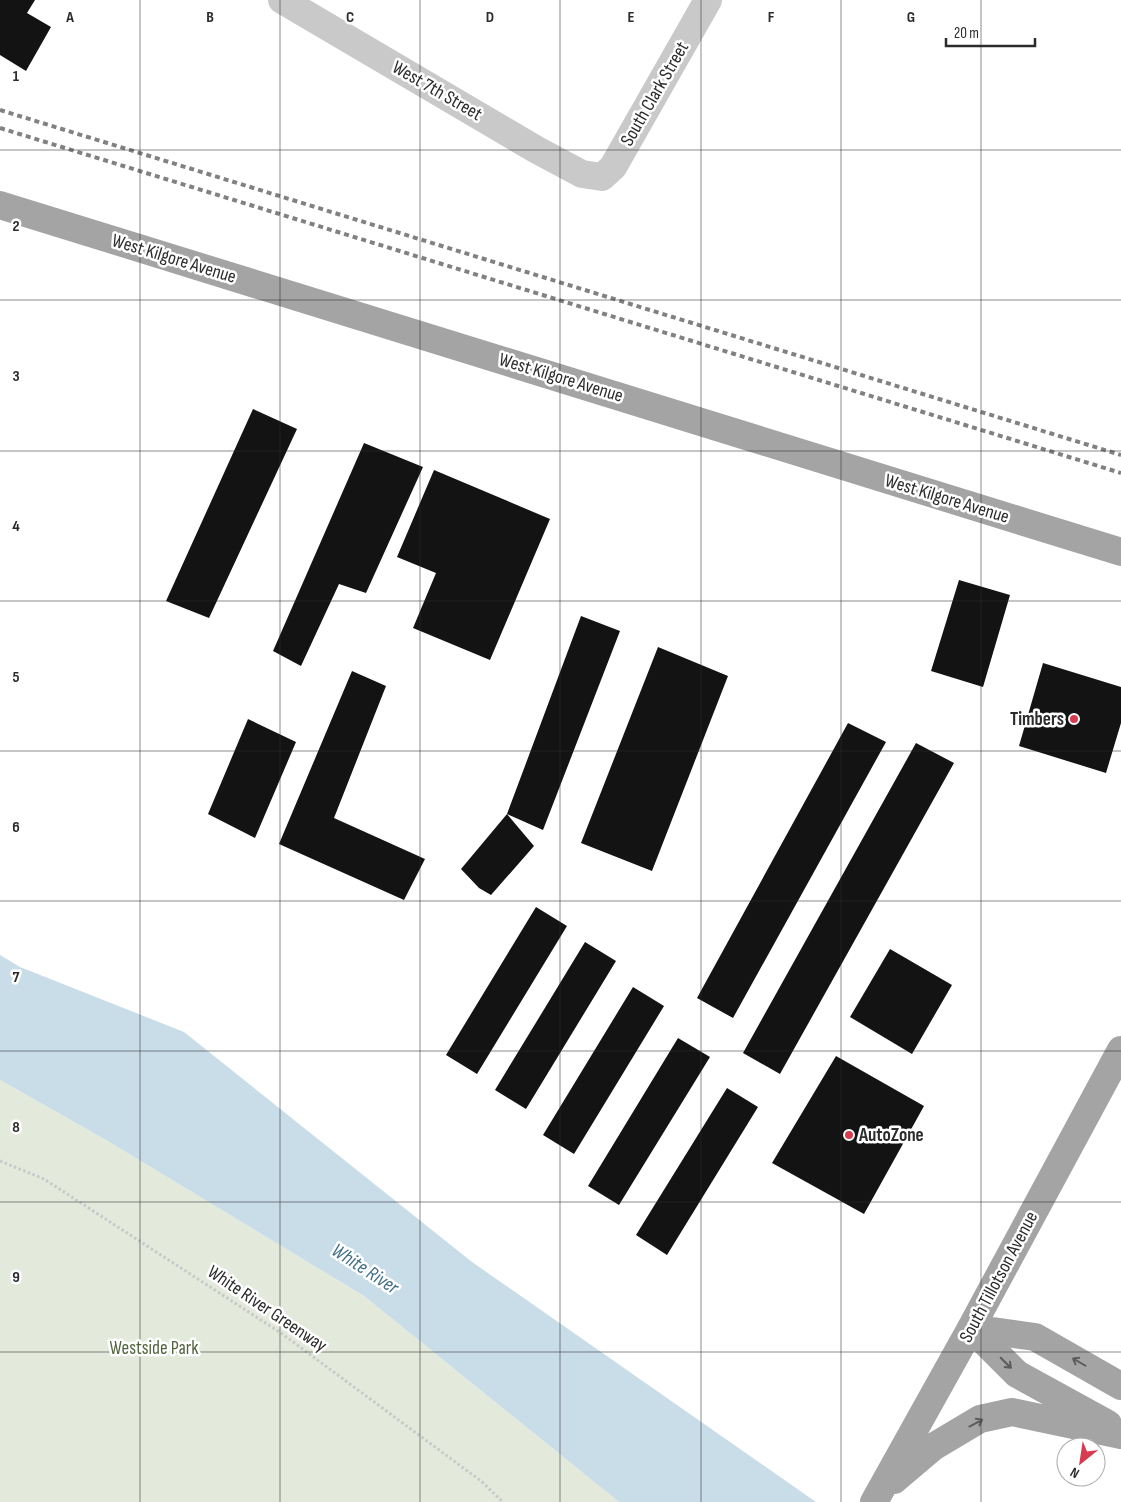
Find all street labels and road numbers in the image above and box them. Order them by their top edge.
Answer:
street label: South Clark Street [616,38,694,150]
street label: West 7th Street [388,56,486,126]
street label: West Kilgore Avenue [109,229,239,289]
street label: West Kilgore Avenue [496,348,626,408]
street label: West Kilgore Avenue [882,469,1012,529]
street label: South Tillotson Avenue [955,1208,1043,1346]
street label: White River Greenway [203,1261,332,1358]

